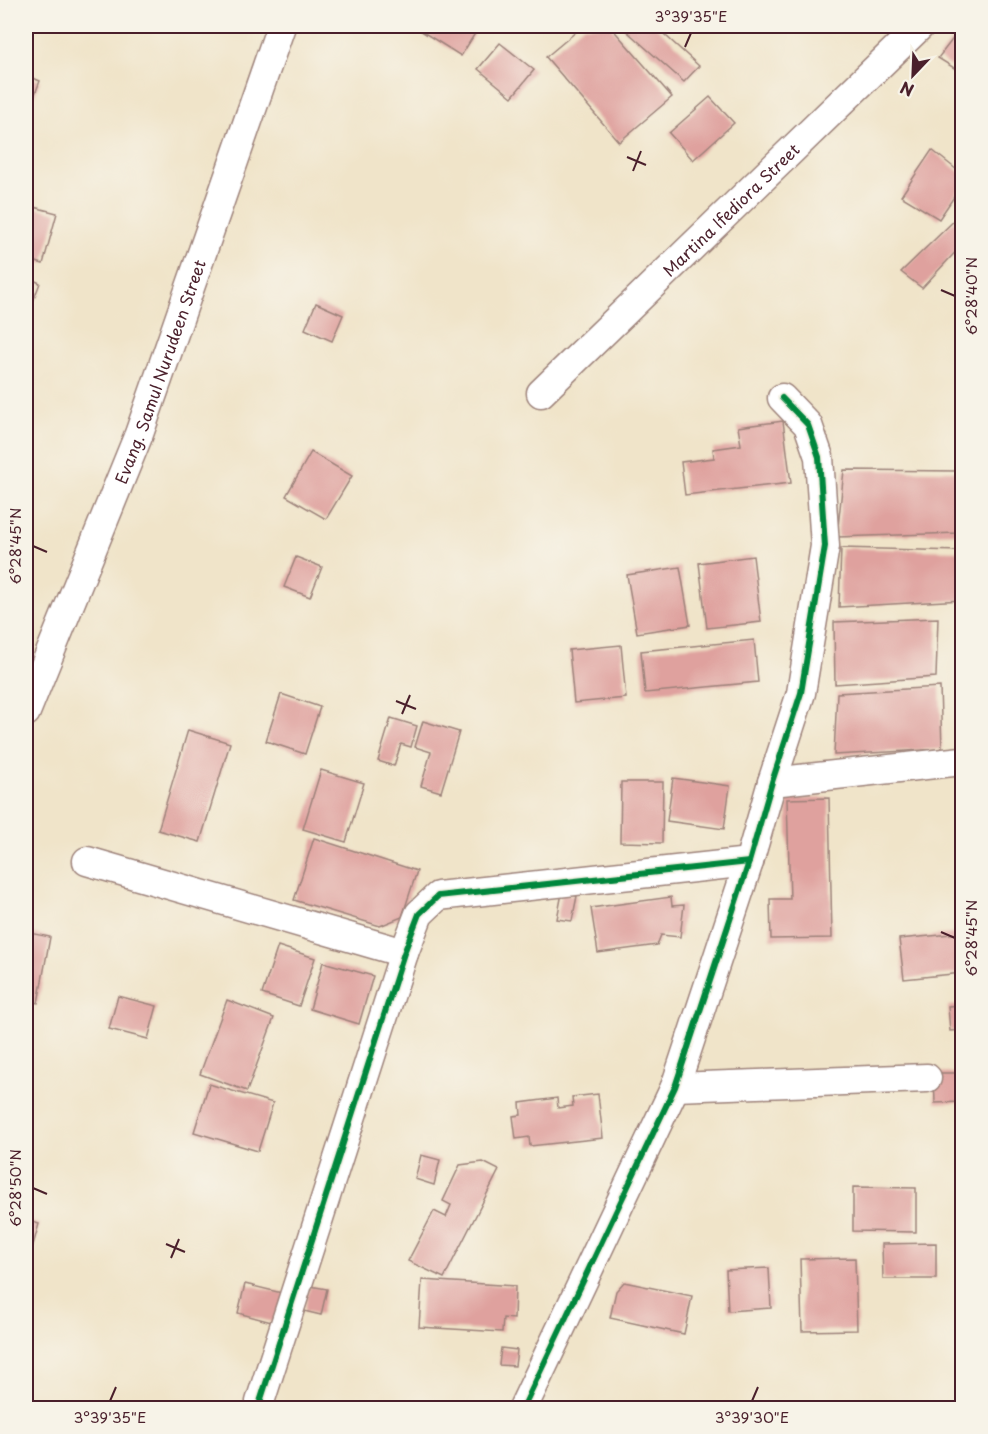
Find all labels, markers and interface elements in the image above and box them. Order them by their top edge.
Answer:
text: 3°39'35"E [654,4,728,27]
north arrow [883,45,943,105]
text: N [896,76,917,103]
street label: Martina Ifediora Street [657,137,805,281]
street label: Evang. Samul Nurudeen Street [108,256,211,487]
text: 6°28'40"N [959,257,982,335]
text: 6°28'45"N [3,508,26,584]
text: 6°28'45"N [959,900,982,976]
text: 6°28'50"N [3,1149,26,1227]
text: 3°39'35"E [73,1405,147,1428]
text: 3°39'30"E [715,1405,789,1428]

